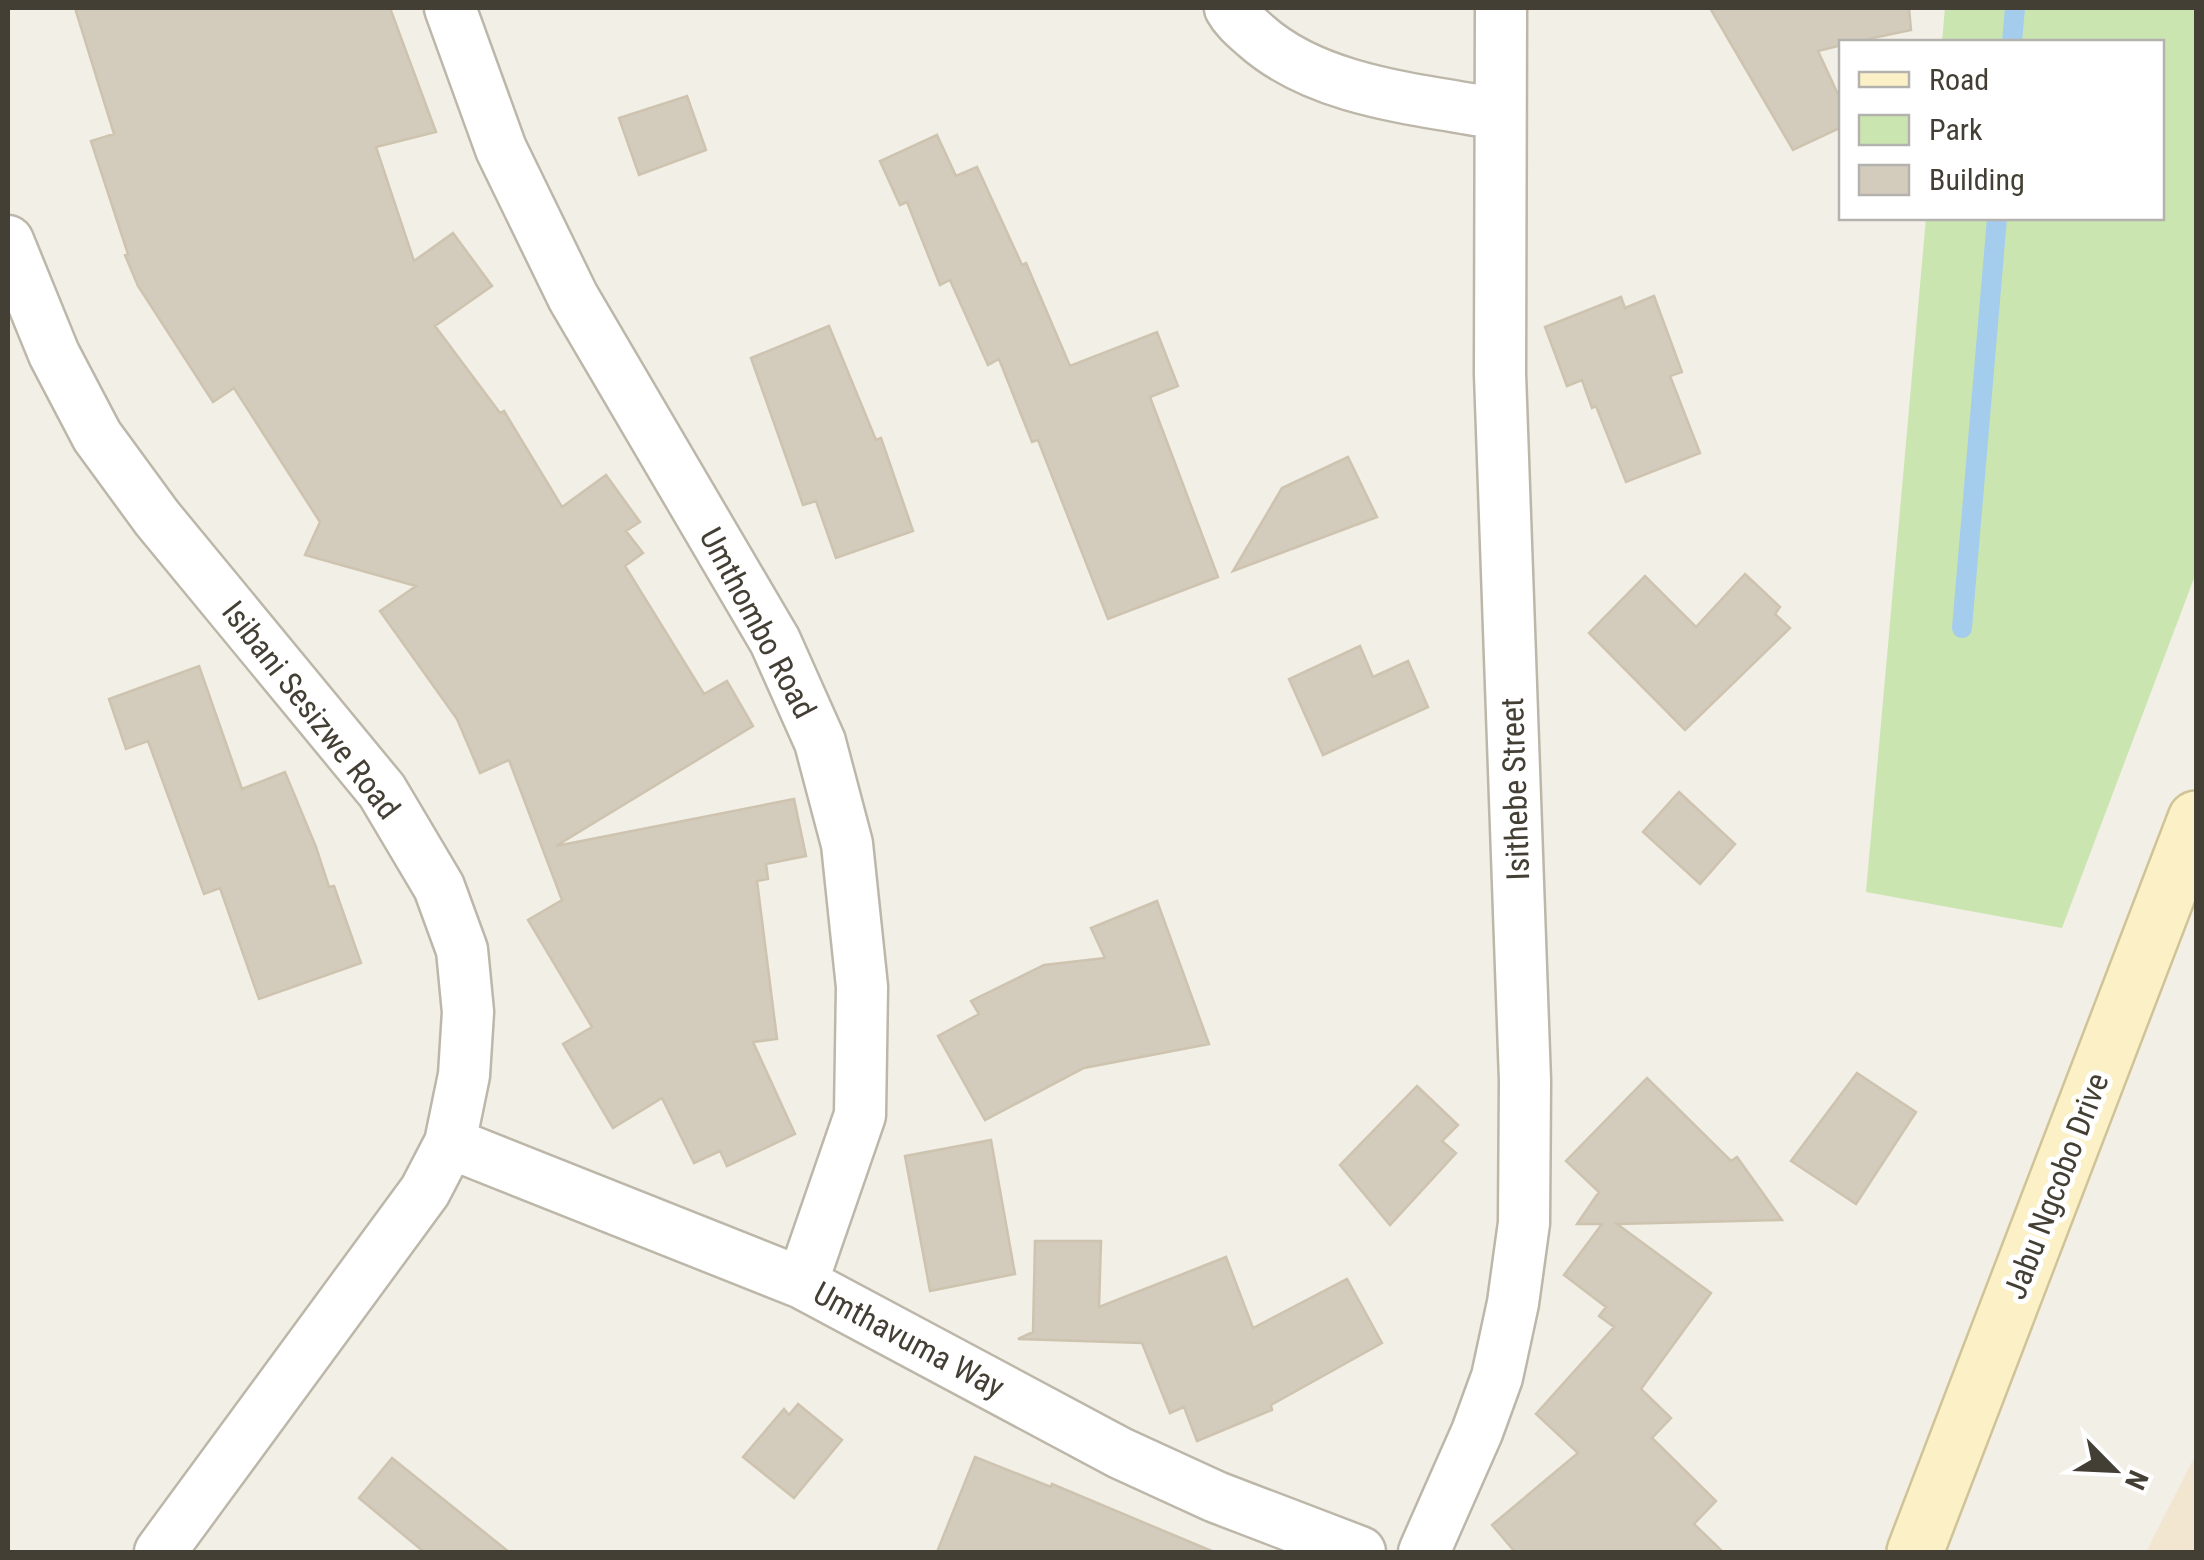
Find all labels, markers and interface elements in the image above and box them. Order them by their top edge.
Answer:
legend [1839,40,2164,220]
text: Road [1929,62,1989,97]
text: Park [1929,112,1983,147]
text: Building [1929,162,2025,197]
street label: Umthombo Road [692,521,824,725]
street label: Isibani Sesizwe Road [214,593,408,827]
street label: Isithebe Street [1493,697,1537,881]
street label: Jabu Ngcobo Drive [1995,1068,2117,1304]
street label: Umthavuma Way [807,1274,1011,1406]
north arrow [2064,1420,2164,1520]
text: N [2118,1465,2155,1495]

